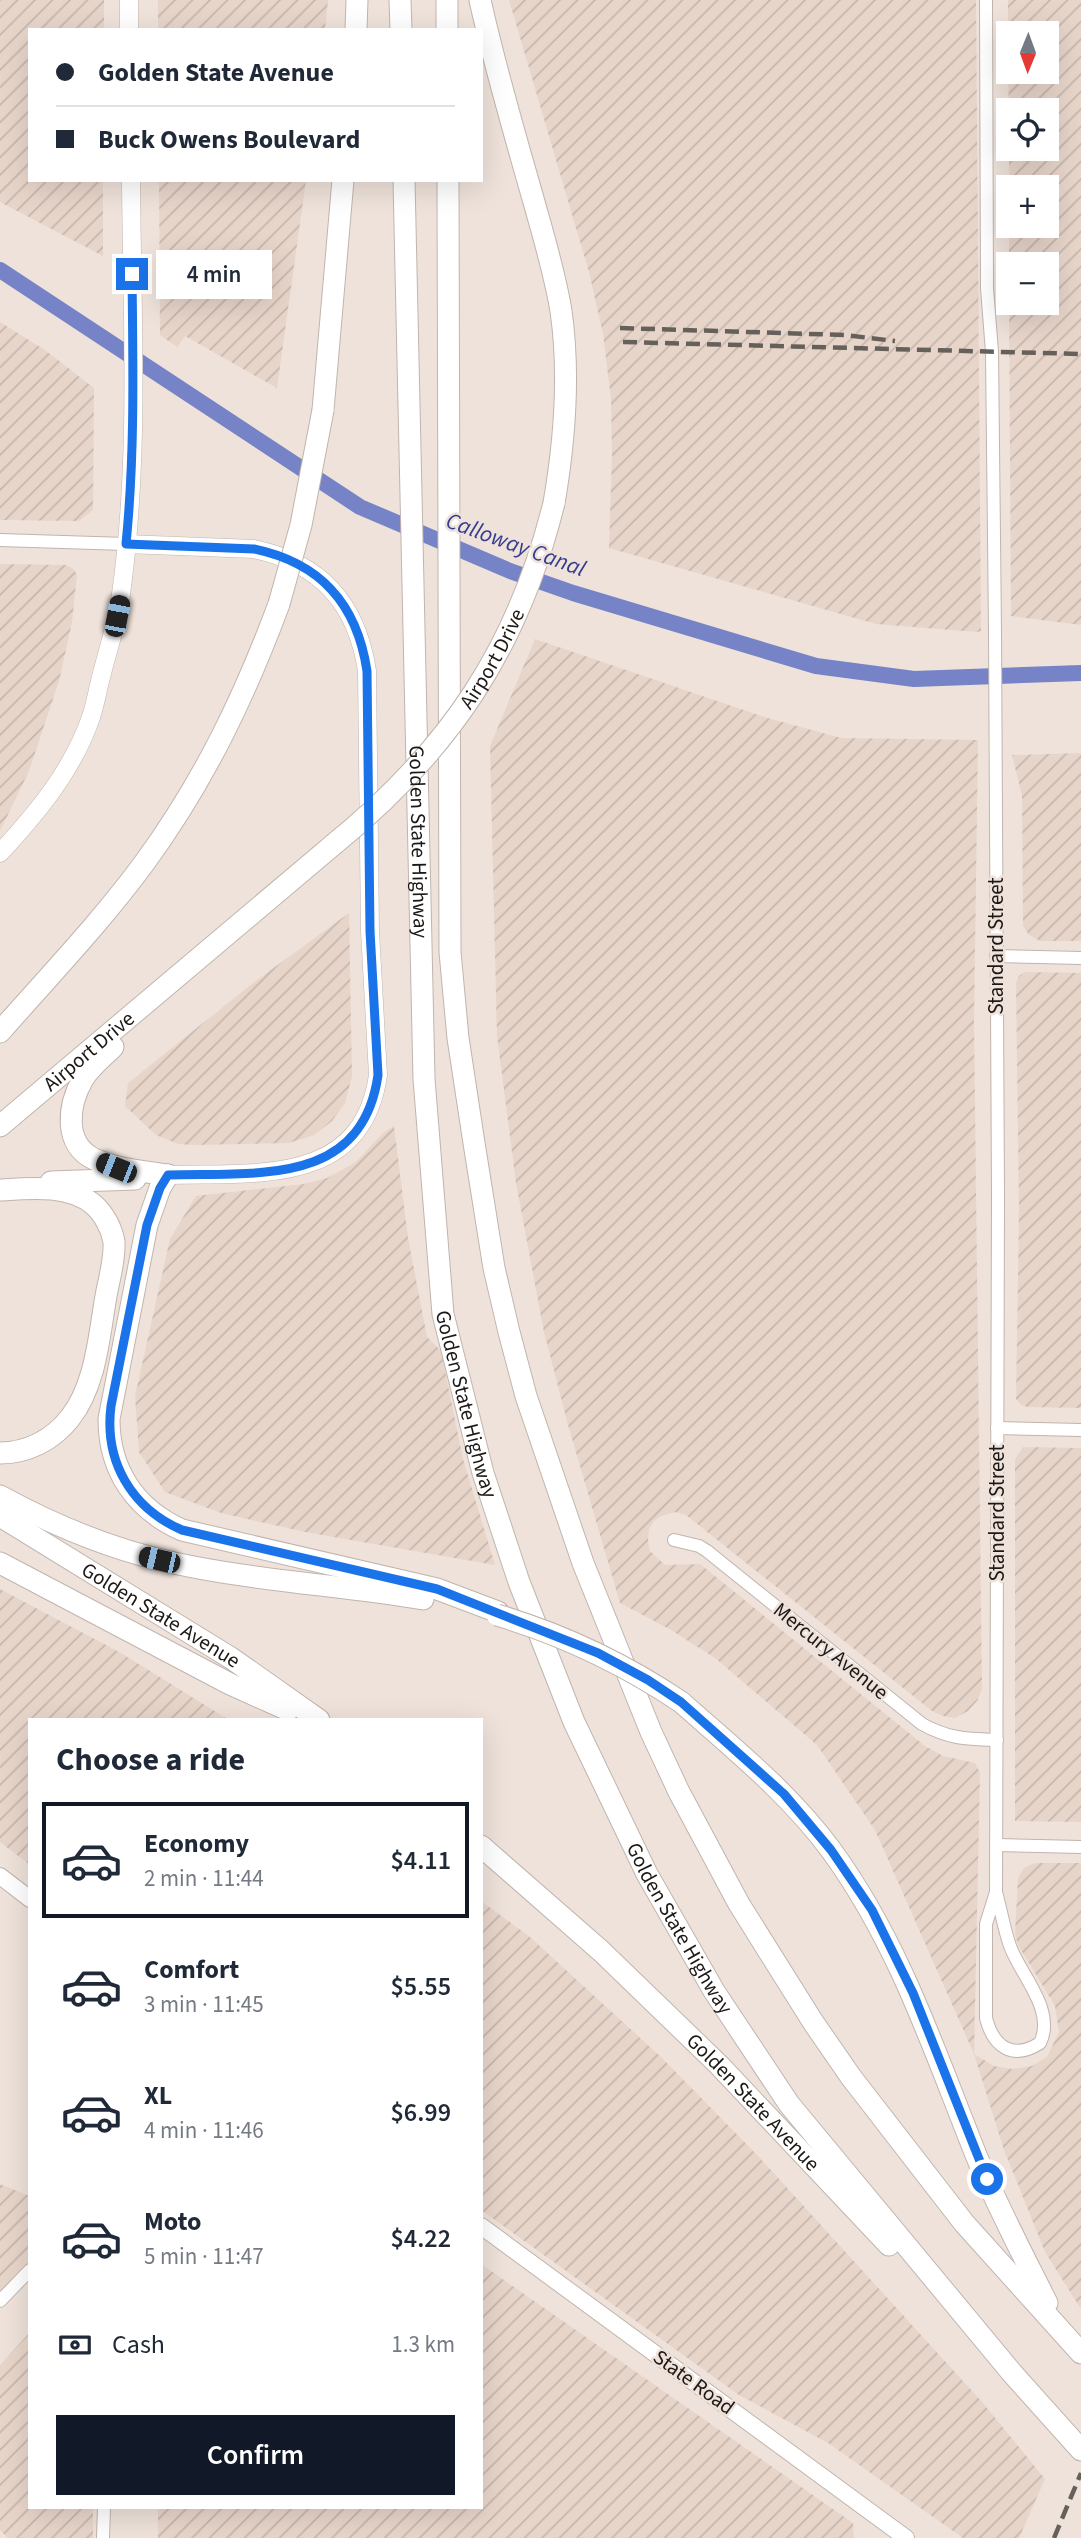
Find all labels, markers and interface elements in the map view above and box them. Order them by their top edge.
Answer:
north arrow [996,21,1059,84]
map controls [996,21,1059,315]
text: Golden State Avenue [98,54,334,91]
button: locate [996,98,1059,161]
text: Buck Owens Boulevard [98,121,360,158]
button: + [996,175,1059,238]
callout: 4 min [156,250,272,298]
button: − [996,252,1059,315]
route end [116,258,148,290]
text: 4 min [187,258,241,291]
water label: Calloway Canal [441,504,591,585]
car [103,593,132,639]
street label: Airport Drive [452,604,532,715]
street label: Golden State Highway [402,745,436,939]
street label: Standard Street [981,877,1011,1015]
street label: Airport Drive [37,1004,141,1098]
car [93,1150,140,1186]
street label: Golden State Highway [428,1307,505,1502]
street label: Standard Street [982,1444,1012,1582]
car [137,1545,182,1575]
street label: Golden State Avenue [76,1555,247,1675]
street label: Mercury Avenue [767,1595,895,1707]
text: Choose a ride [56,1737,245,1783]
text: Economy [144,1825,249,1862]
icon: car [60,1829,123,1892]
street label: Golden State Highway [619,1838,740,2020]
text: $4.11 [390,1842,451,1879]
text: 2 min · 11:44 [144,1862,264,1895]
text: Comfort [144,1951,239,1988]
icon: car [60,1955,123,2018]
text: $5.55 [390,1968,451,2005]
text: 3 min · 11:45 [144,1988,264,2021]
street label: Golden State Avenue [680,2026,827,2178]
text: XL [144,2077,172,2114]
icon: car [60,2081,123,2144]
text: $6.99 [390,2094,451,2131]
text: 4 min · 11:46 [144,2114,264,2147]
route start [971,2163,1003,2195]
text: Moto [144,2203,201,2240]
icon: car [60,2207,123,2270]
text: $4.22 [390,2220,451,2257]
text: 5 min · 11:47 [144,2240,264,2273]
icon: cash [56,2326,94,2364]
text: Cash [112,2326,165,2363]
text: 1.3 km [391,2328,455,2361]
street label: State Road [647,2342,741,2422]
button: Confirm [56,2415,455,2495]

